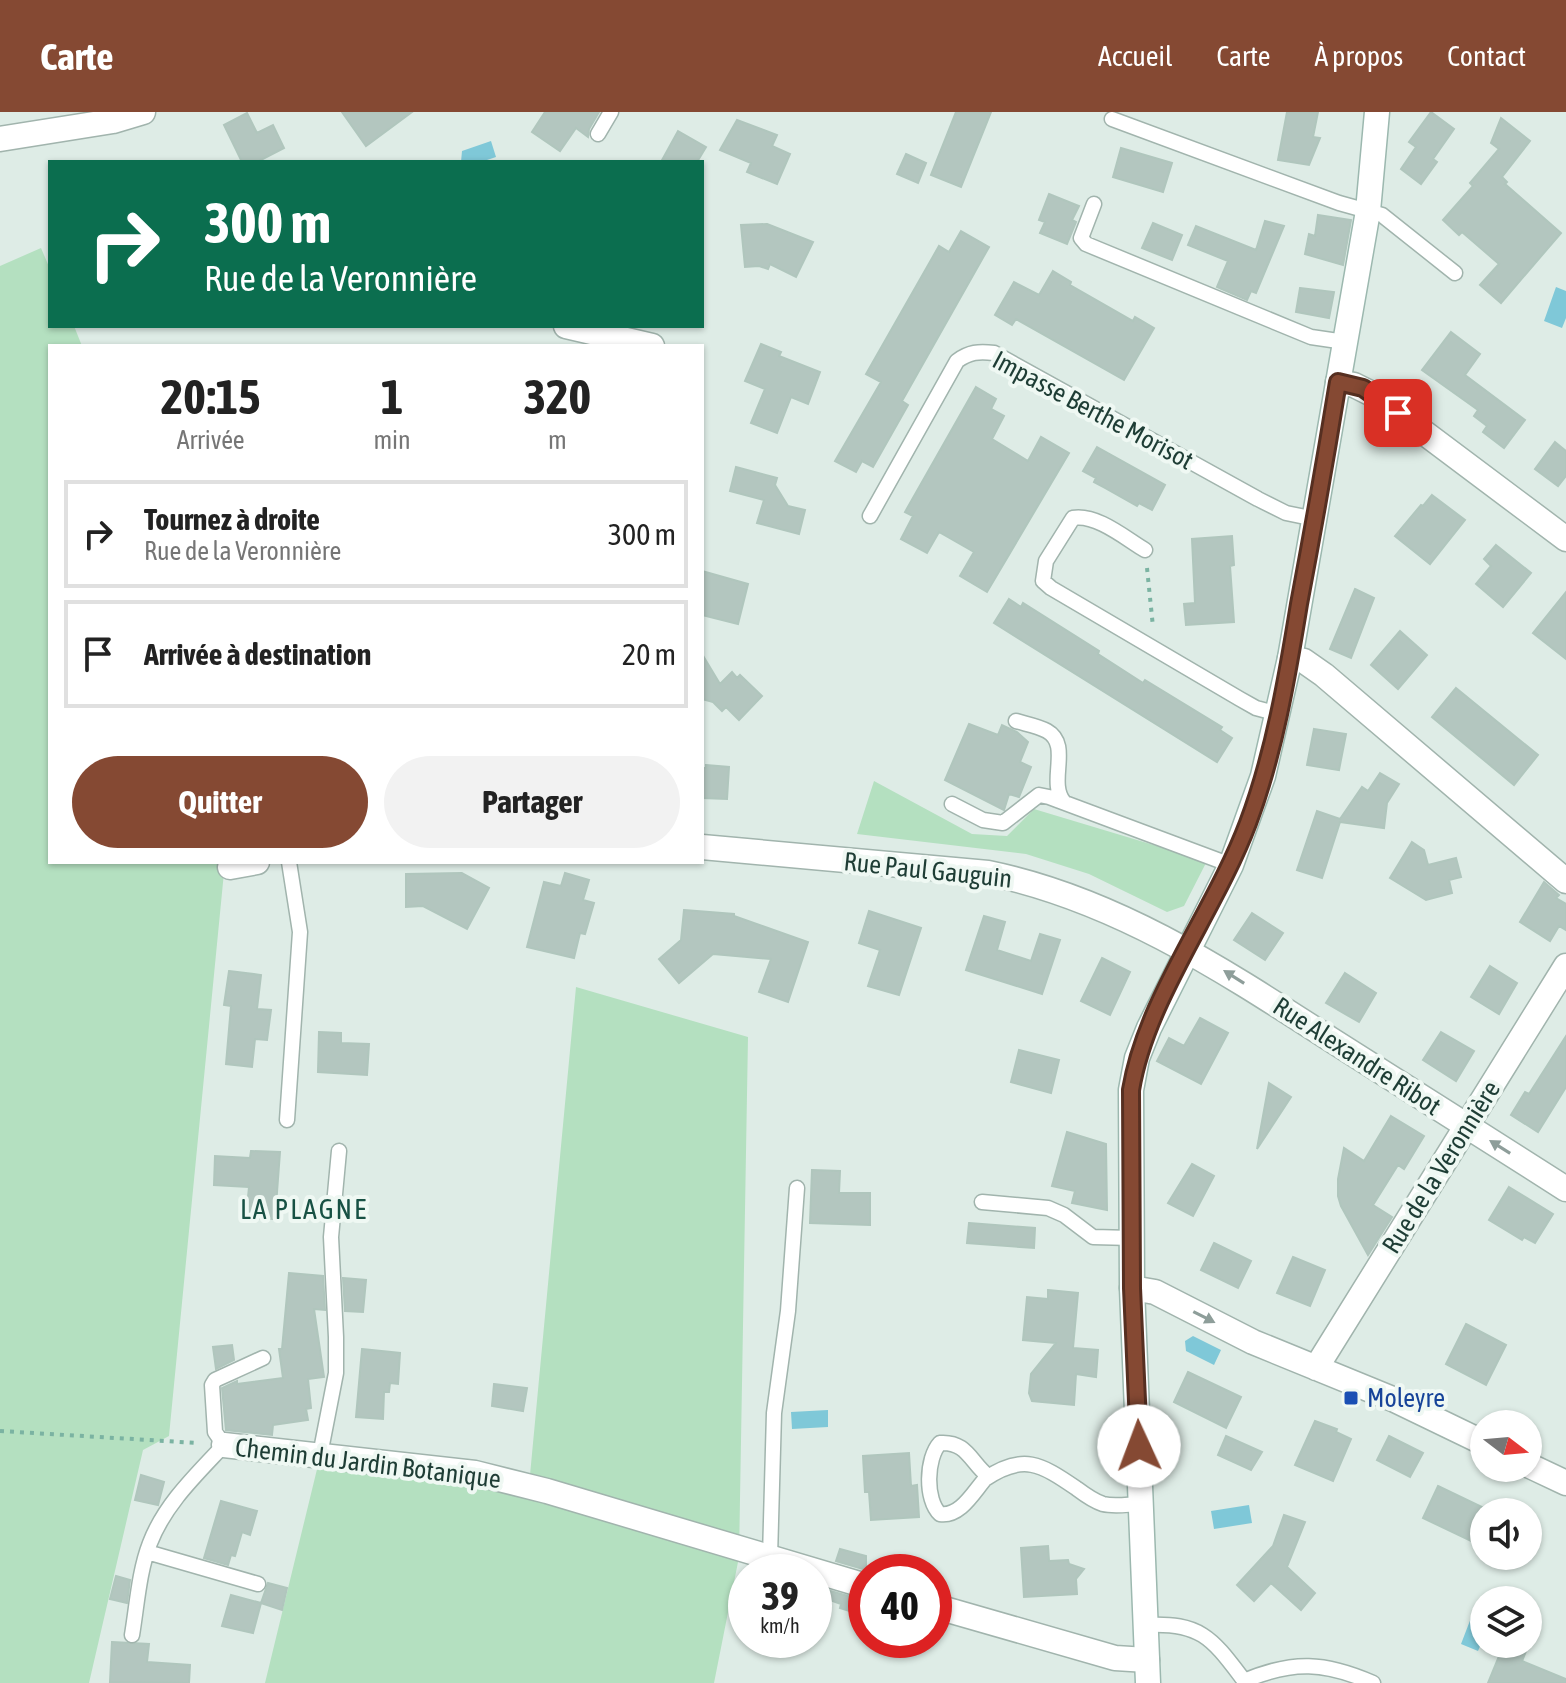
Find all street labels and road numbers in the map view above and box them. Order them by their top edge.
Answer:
street label: Impasse Berthe Morisot [988,344,1198,476]
street label: Rue Paul Gauguin [842,846,1014,894]
street label: Rue Alexandre Ribot [1268,991,1446,1121]
street label: Rue de la Veronnière [1376,1075,1506,1259]
street label: Chemin du Jardin Botanique [233,1432,503,1494]

